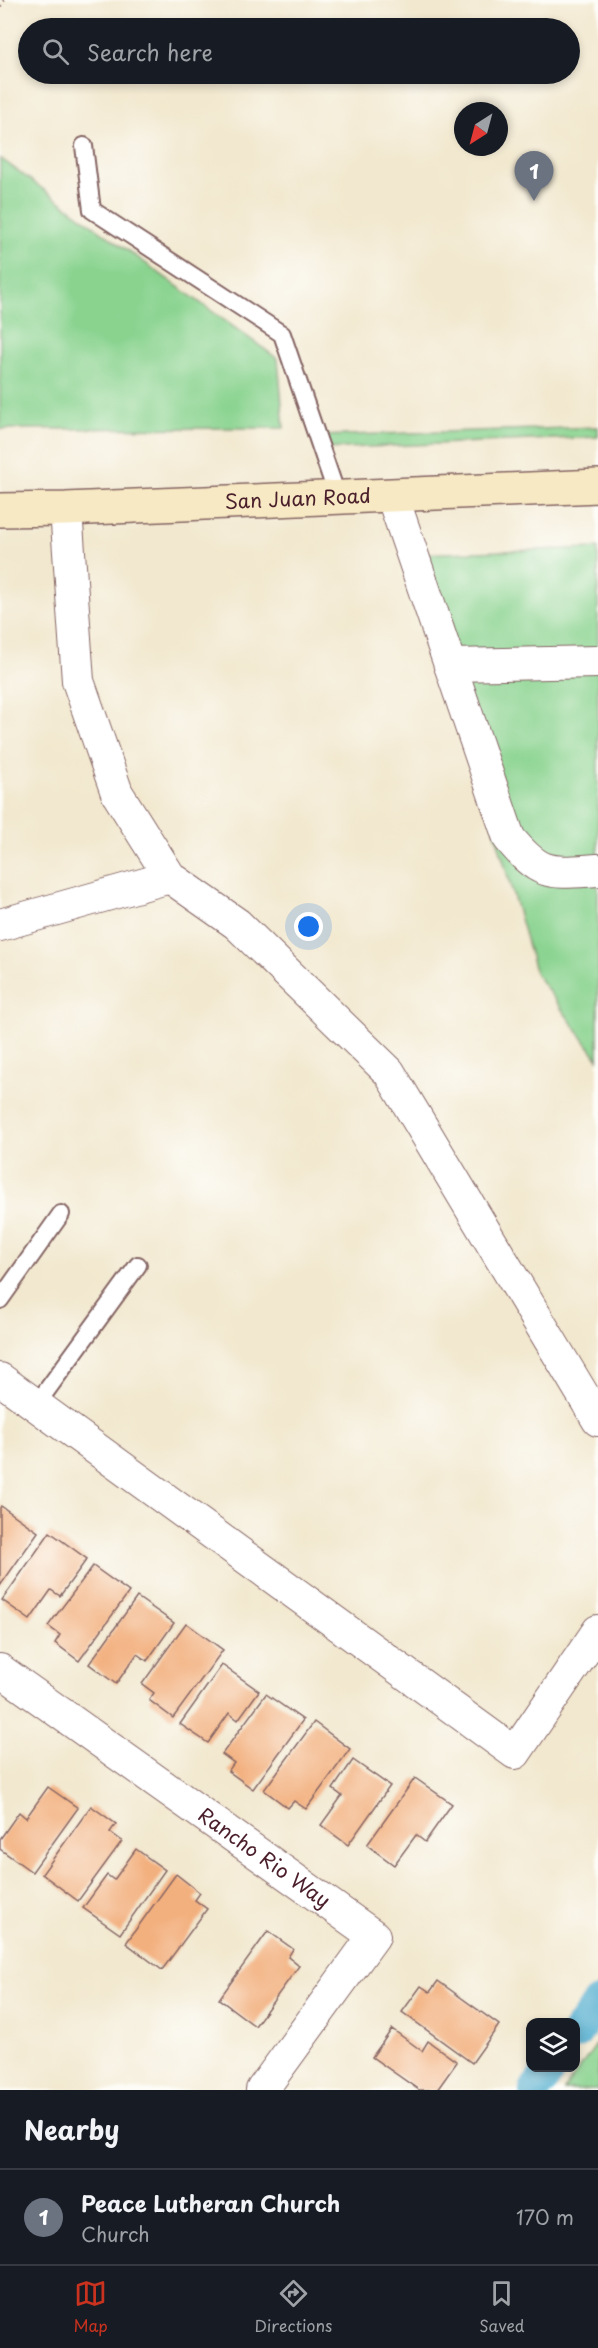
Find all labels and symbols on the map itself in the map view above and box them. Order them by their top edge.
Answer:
north arrow [454,102,508,156]
pin: 1 [514,152,554,201]
street label: San Juan Road [224,480,371,516]
your location [294,912,323,941]
street label: Rancho Rio Way [192,1799,337,1915]

